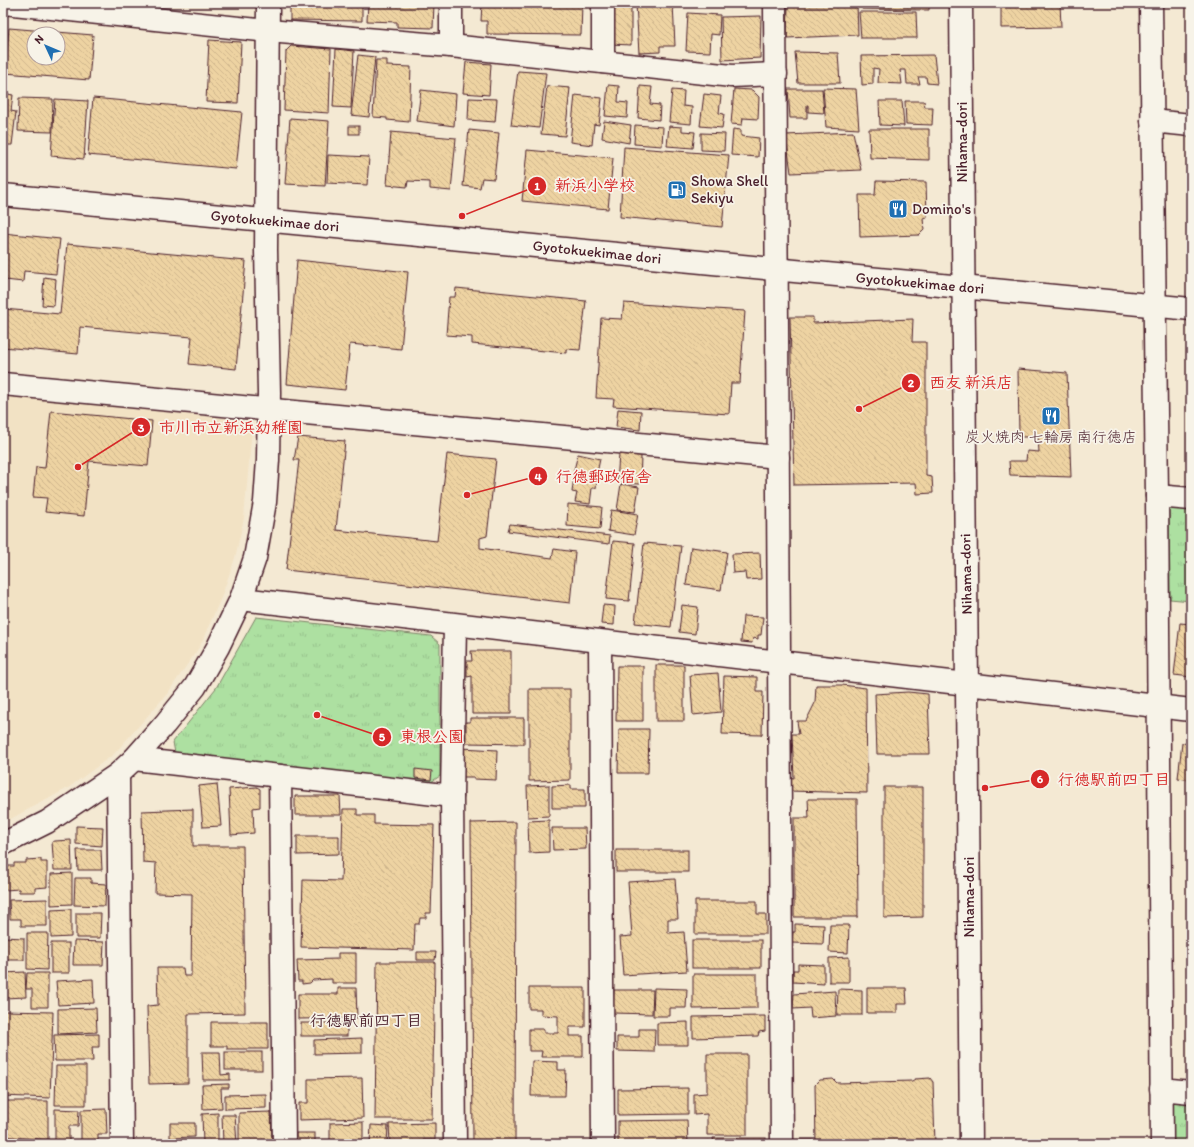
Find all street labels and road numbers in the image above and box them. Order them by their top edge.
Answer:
street label: Nihama-dori [953,102,971,182]
street label: Gyotokuekimae dori [210,206,340,236]
street label: Gyotokuekimae dori [532,236,662,268]
street label: Gyotokuekimae dori [855,268,985,298]
street label: Nihama-dori [956,533,976,615]
street label: Nihama-dori [960,857,978,937]

